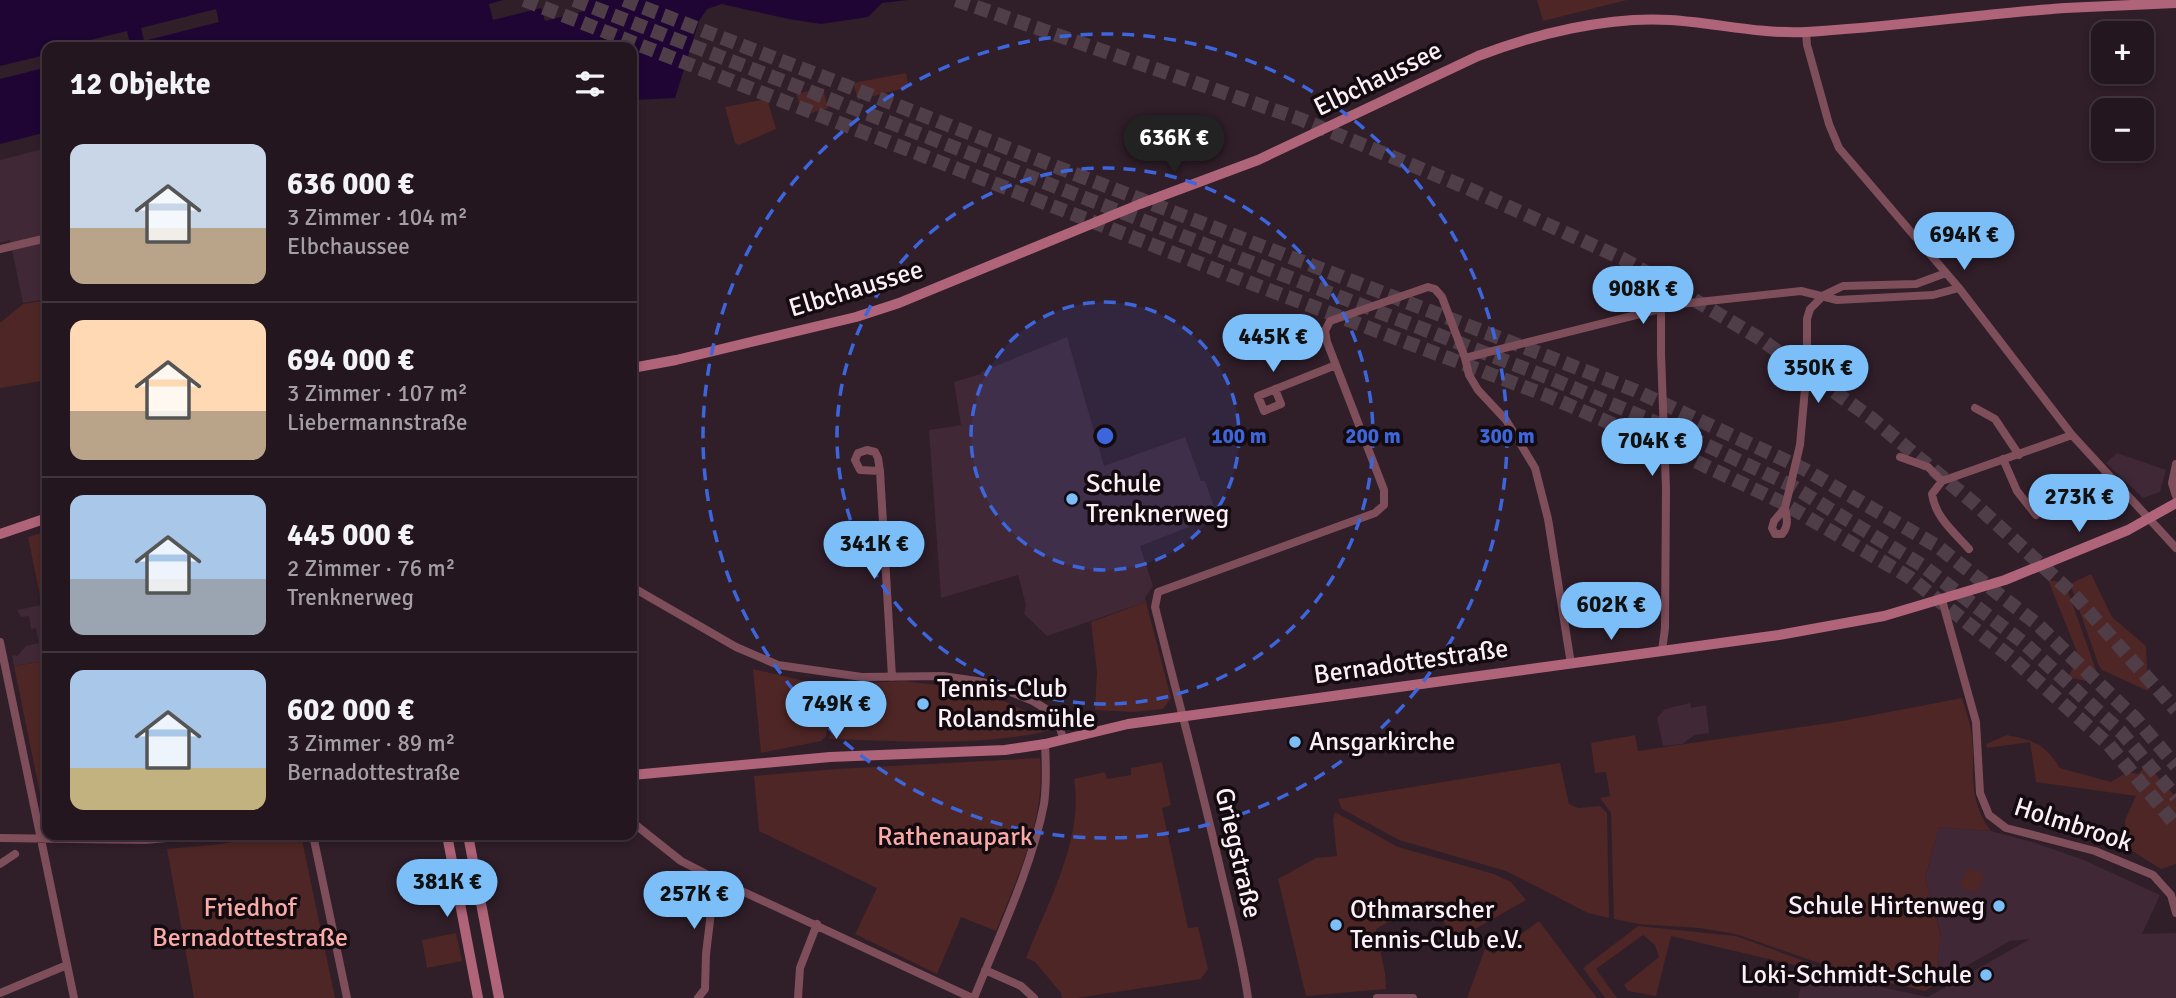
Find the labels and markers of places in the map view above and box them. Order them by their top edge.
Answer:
pin: 636K € [1117,116,1231,175]
pin: 694K € [1907,212,2021,272]
pin: 908K € [1586,266,1700,326]
pin: 445K € [1216,314,1330,374]
pin: 350K € [1761,346,1875,405]
pin: 704K € [1595,419,1709,478]
centre of rings [1093,424,1117,448]
place label: Schule Trenknerweg [1086,468,1229,530]
pin: 273K € [2022,475,2136,534]
marker: Schule Trenknerweg [1064,491,1080,507]
pin: 341K € [817,522,931,581]
pin: 602K € [1554,582,1668,642]
place label: Tennis-Club Rolandsmühle [937,673,1095,735]
pin: 749K € [779,682,893,741]
marker: Tennis-Club Rolandsmühle [915,696,931,712]
place label: Ansgarkirche [1309,726,1455,758]
marker: Ansgarkirche [1287,734,1303,750]
pin: 381K € [390,860,504,919]
pin: 257K € [637,872,751,931]
place label: Schule Hirtenweg [1788,890,1985,922]
place label: Othmarscher Tennis-Club e.V. [1350,894,1523,956]
marker: Schule Hirtenweg [1991,898,2007,914]
marker: Othmarscher Tennis-Club e.V. [1328,917,1344,933]
place label: Loki-Schmidt-Schule [1740,959,1972,991]
marker: Loki-Schmidt-Schule [1978,967,1994,983]

